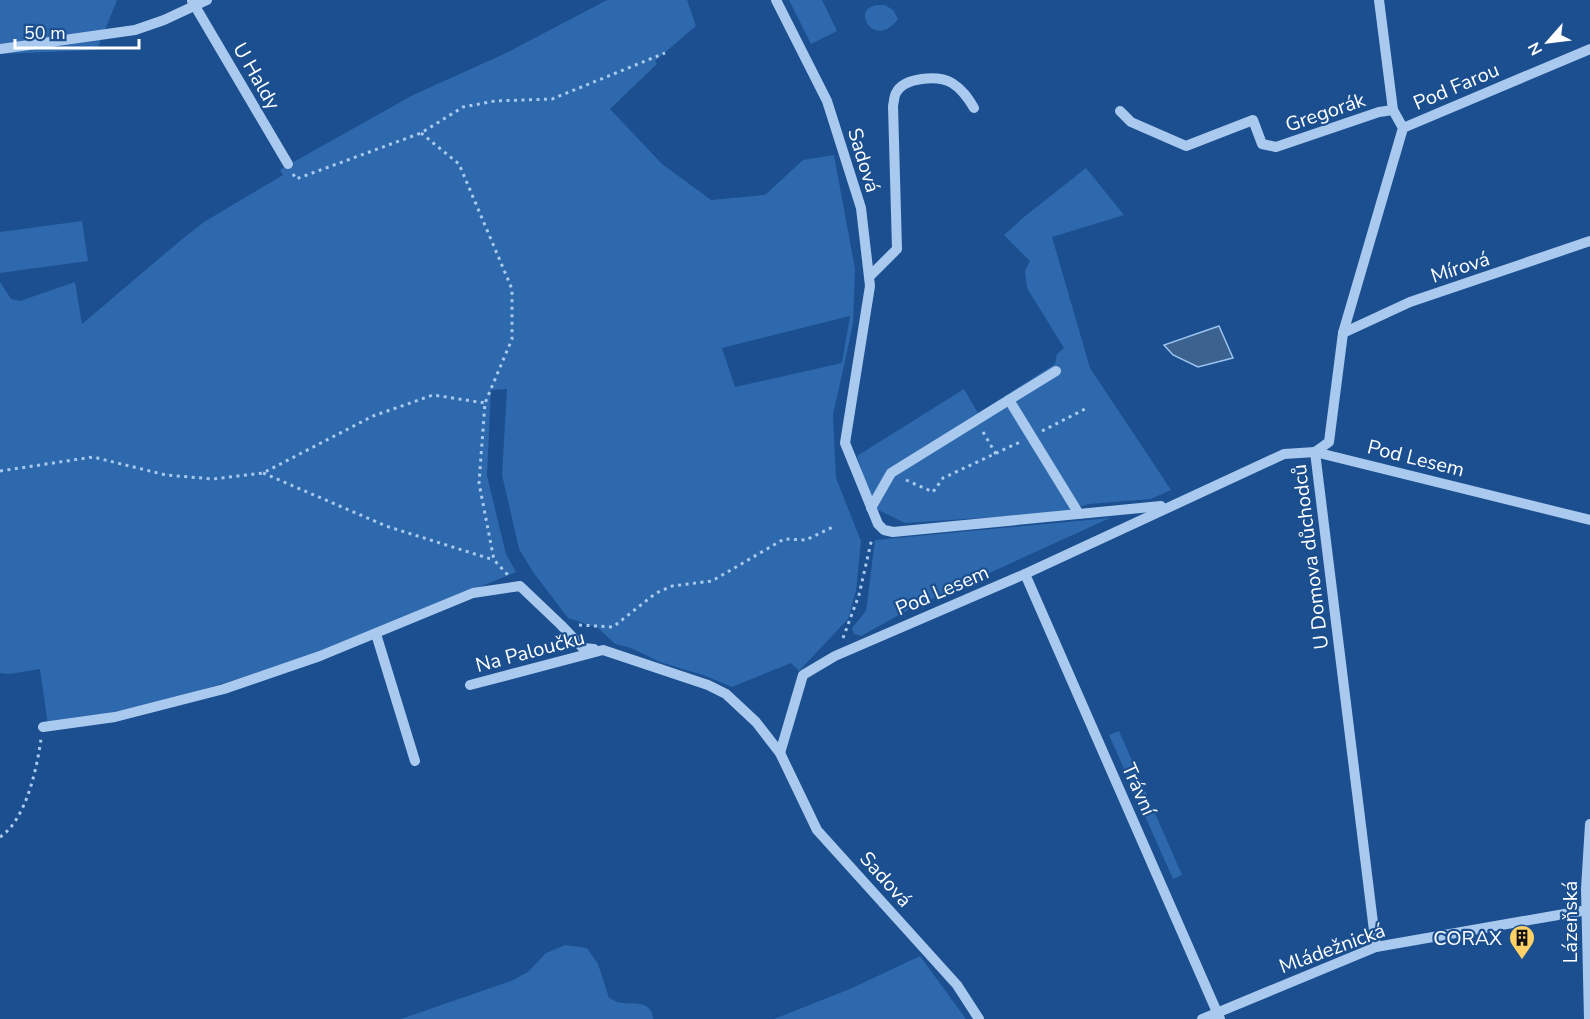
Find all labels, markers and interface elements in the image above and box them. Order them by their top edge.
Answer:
scale bar [15,12,140,50]
north arrow [1518,12,1578,72]
text: 50 m [24,21,66,45]
street label: U Haldy [227,38,287,115]
text: N [1523,38,1548,59]
street label: Pod Farou [1409,56,1503,117]
street label: Gregorák [1282,86,1370,139]
street label: Sadová [841,125,886,196]
street label: Mírová [1427,245,1493,290]
street label: Pod Lesem [1365,433,1467,484]
street label: U Domova důchodců [1286,463,1335,651]
street label: Pod Lesem [891,559,993,622]
street label: Na Paloučku [473,624,588,679]
street label: Trávní [1115,759,1162,821]
street label: Sadová [853,846,918,913]
street label: Lázeňská [1557,881,1584,963]
street label: Mládežnická [1275,917,1389,980]
building icon: CORAX [1507,923,1537,961]
place label: CORAX [1433,925,1502,952]

